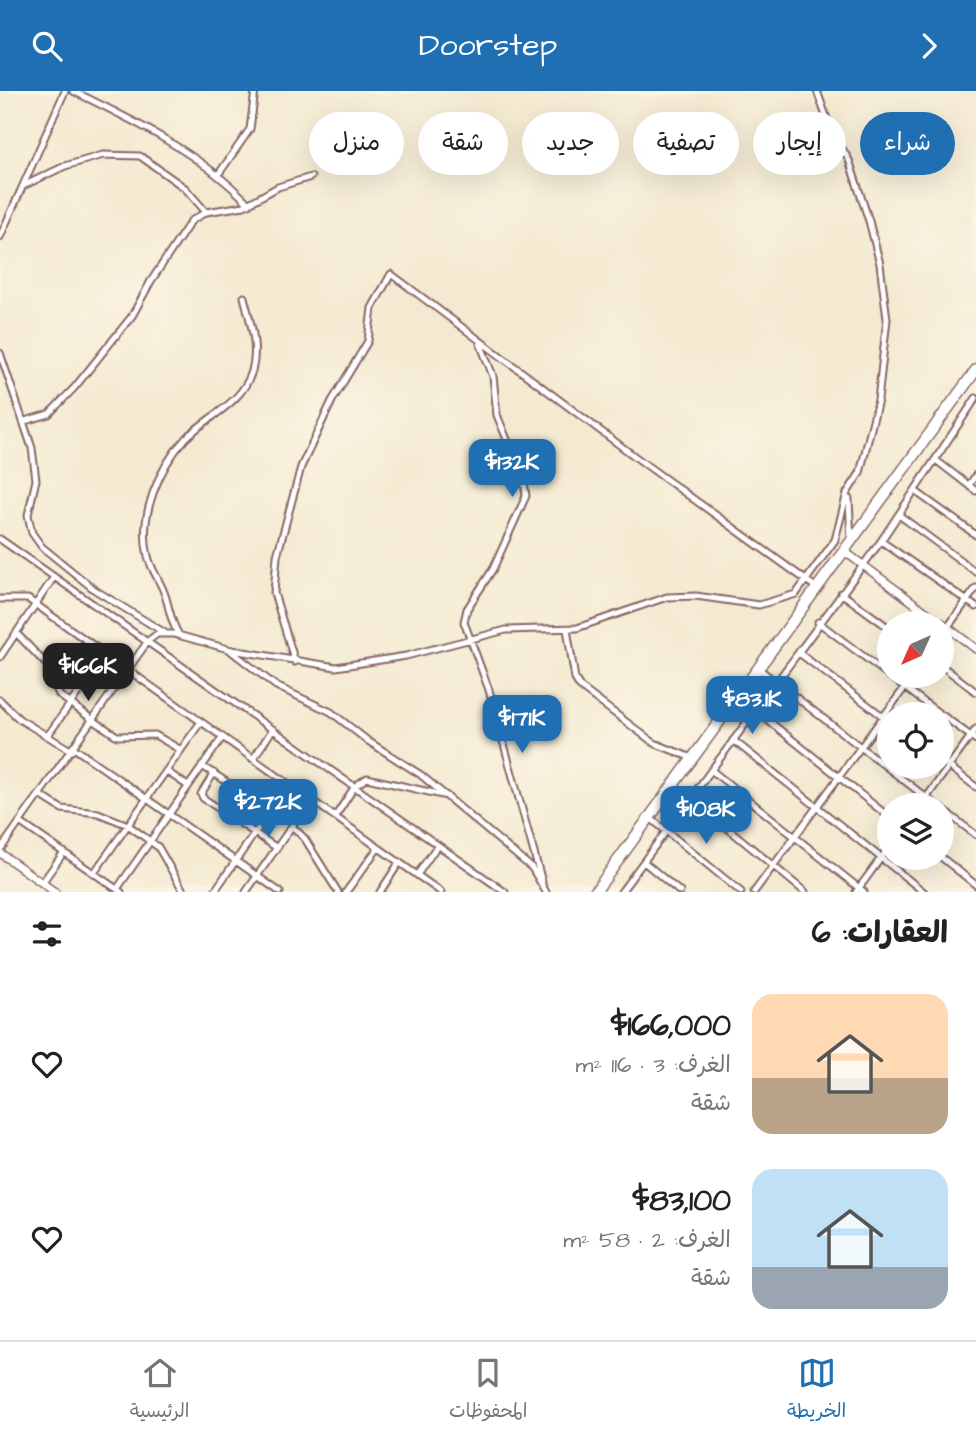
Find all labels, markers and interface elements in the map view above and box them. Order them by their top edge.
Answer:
text: Doorstep [419,23,557,68]
icon: search [28,27,66,65]
icon: forward [910,27,948,65]
chip: منزل [309,112,404,175]
chip: شقة [418,112,508,175]
chip: جديد [522,112,619,175]
chip: تصفية [633,112,739,175]
chip: إيجار [753,112,846,175]
chip: شراء [860,112,955,175]
pin: $132K [463,439,561,499]
text: $132K [485,446,539,478]
north arrow [877,611,954,688]
map controls [877,611,954,870]
pin: $166K [39,643,137,703]
text: $166K [59,650,117,682]
pin: $83.1K [695,677,809,736]
text: $83.1K [722,683,782,715]
pin: $171K [473,695,571,755]
text: $171K [499,702,545,734]
button: locate [877,702,954,779]
pin: $272K [219,779,317,839]
text: $272K [234,786,302,818]
pin: $108K [657,787,755,846]
text: $108K [676,793,736,825]
button: layers [877,793,954,870]
text: العقارات: 6 [812,912,948,954]
icon: filters [28,915,66,953]
text: $166,000 [611,1005,731,1047]
icon: home [808,1022,892,1106]
icon: heart [28,1045,66,1083]
text: الغرف: 3 · 116 m² [575,1049,731,1081]
text: شقة [691,1087,731,1119]
text: $83,100 [633,1180,731,1222]
icon: home [808,1197,892,1281]
icon: heart [28,1220,66,1258]
text: الغرف: 2 · 58 m² [563,1224,731,1256]
text: شقة [691,1262,731,1294]
tab: الرئيسية [130,1354,189,1427]
tab: المحفوظات [449,1354,527,1427]
tab: الخريطة [787,1354,846,1427]

